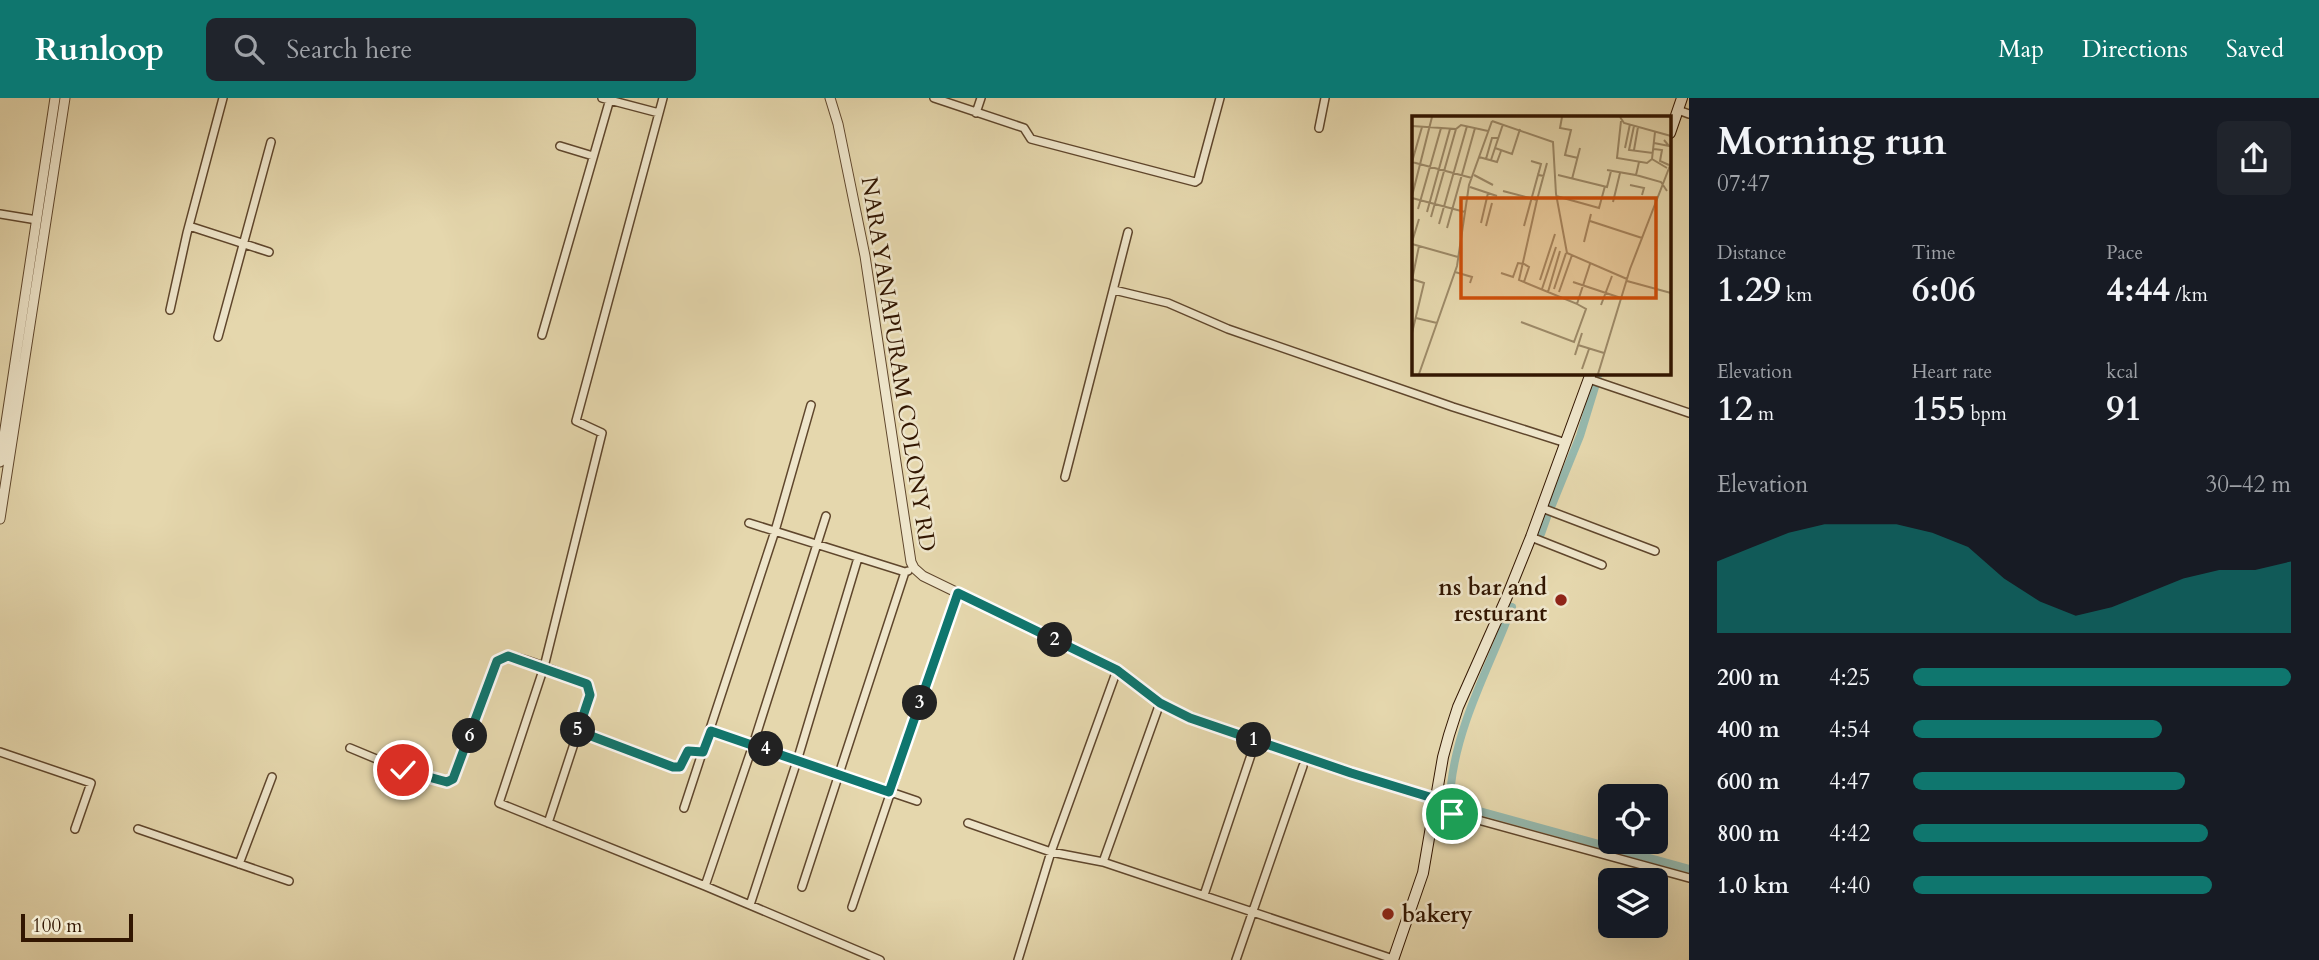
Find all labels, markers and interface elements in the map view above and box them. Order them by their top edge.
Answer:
search box [206,18,696,81]
text: Runloop [35,27,164,72]
icon: search [230,30,268,68]
text: Search here [286,32,412,67]
text: Map [1998,33,2044,66]
text: Directions [2082,33,2188,66]
text: Saved [2226,33,2284,66]
inset map [1412,116,1672,374]
text: Morning run [1717,116,1947,168]
button: share [2217,121,2291,195]
text: 07:47 [1717,168,1770,199]
street label: NARAYANAPURAM COLONY RD [854,174,943,554]
text: Distance [1717,240,1786,266]
text: Time [1912,240,1956,266]
text: Pace [2106,240,2143,266]
text: 1.29 [1717,266,1781,314]
text: 6:06 [1912,266,1976,314]
text: 4:44 [2106,266,2170,314]
text: km [1781,282,1812,308]
text: /km [2170,282,2208,308]
text: Elevation [1717,359,1792,385]
text: Heart rate [1912,359,1992,385]
text: kcal [2106,359,2138,385]
text: 12 [1717,385,1753,433]
text: 155 [1912,385,1965,433]
text: 91 [2106,385,2142,433]
text: m [1753,401,1774,427]
text: bpm [1965,401,2007,427]
text: Elevation [1717,469,1808,500]
text: 30–42 m [2206,469,2291,500]
place label: ns bar and resturant [1438,572,1547,629]
marker: ns bar and resturant [1553,592,1569,608]
pin: 2 [1038,622,1072,658]
text: 2 [1050,626,1059,652]
text: 200 m [1717,662,1780,693]
text: 4:25 [1829,662,1870,693]
pin: 3 [902,686,937,720]
text: 3 [915,689,924,715]
pin: 5 [560,712,596,748]
text: 400 m [1717,714,1780,745]
text: 4:54 [1829,714,1870,745]
text: 5 [573,716,582,742]
pin: 6 [452,718,488,754]
text: 6 [465,722,474,748]
pin: 1 [1236,722,1272,758]
text: 1 [1249,726,1258,752]
pin: 4 [748,732,784,766]
text: 4 [761,735,770,761]
pin [373,740,433,800]
icon: check [384,751,422,789]
text: 600 m [1717,766,1780,797]
text: 4:47 [1829,766,1870,797]
pin [1422,784,1482,844]
map controls [1598,784,1668,938]
button: locate [1598,784,1668,854]
icon: arrive [1433,795,1471,833]
text: 800 m [1717,818,1780,849]
text: 4:42 [1829,818,1870,849]
button: layers [1598,868,1668,938]
text: 1.0 km [1717,870,1789,901]
text: 4:40 [1829,870,1870,901]
place label: bakery [1402,899,1473,930]
marker: bakery [1380,906,1396,922]
scale bar [21,911,133,943]
text: 100 m [32,913,82,939]

